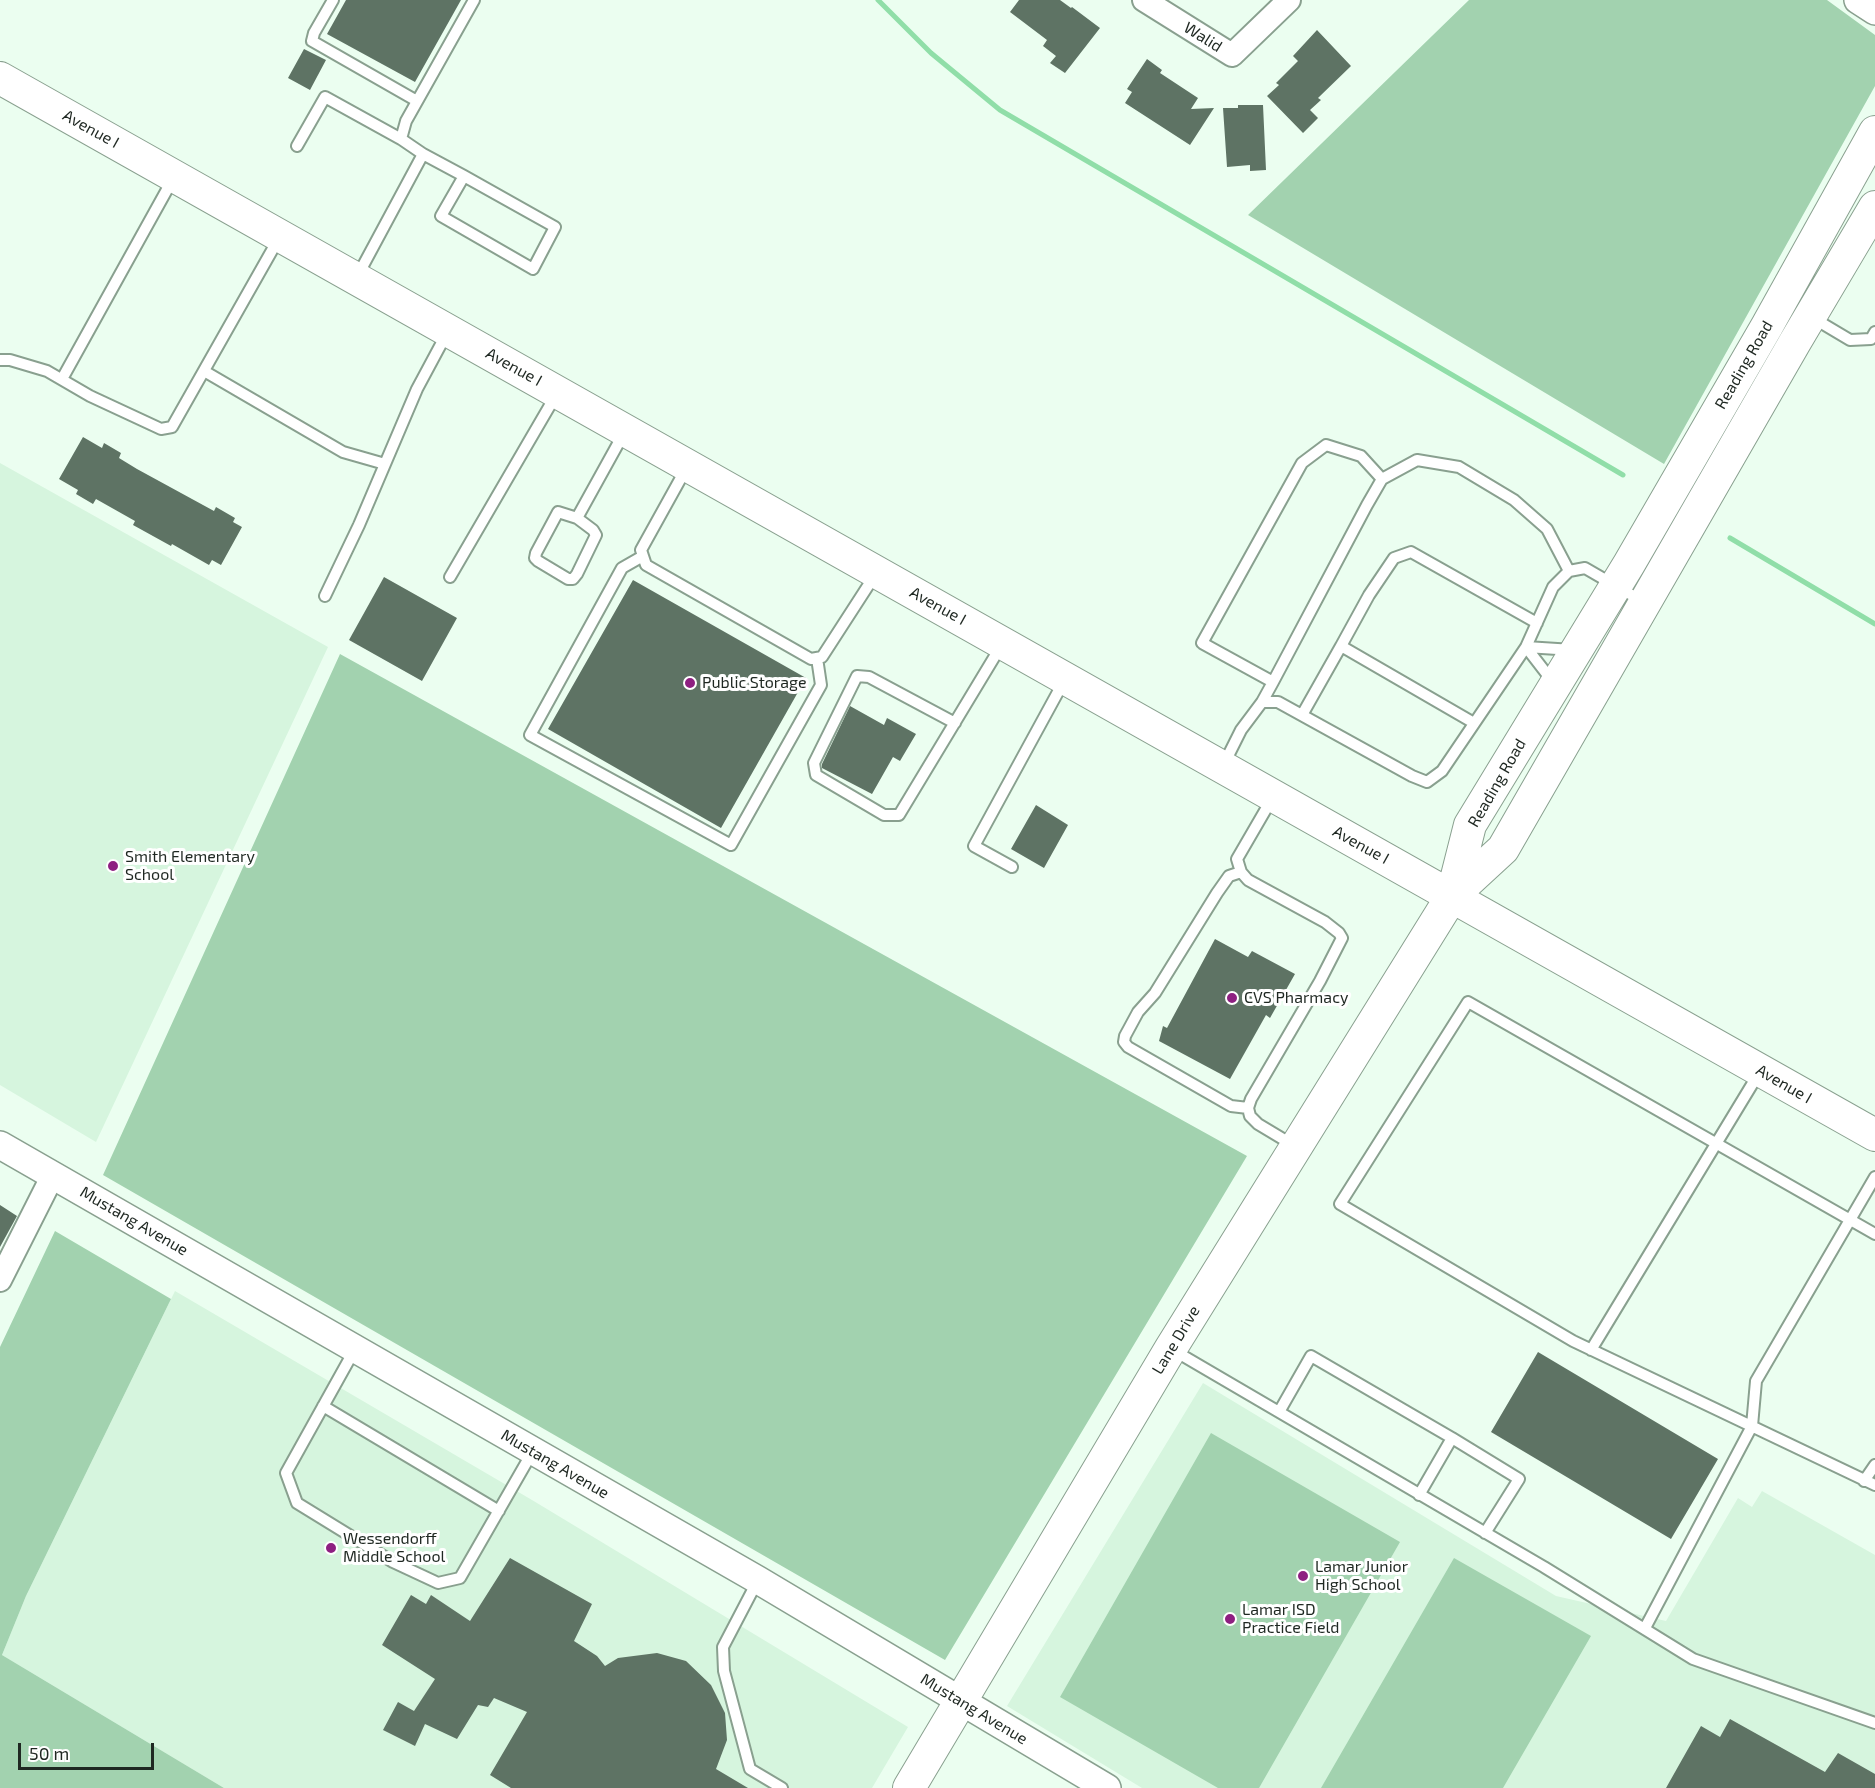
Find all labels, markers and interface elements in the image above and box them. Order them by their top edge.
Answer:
street label: Walid [1180,18,1226,56]
street label: Avenue I [60,106,122,152]
street label: Reading Road [1711,317,1777,413]
street label: Avenue I [483,344,545,390]
street label: Avenue I [907,583,969,629]
place label: Public Storage [702,673,807,693]
marker: Public Storage [683,676,697,690]
street label: Reading Road [1464,735,1530,831]
street label: Avenue I [1330,822,1392,868]
place label: Smith Elementary School [125,847,255,885]
marker: Smith Elementary School [106,859,120,873]
place label: CVS Pharmacy [1244,988,1348,1008]
marker: CVS Pharmacy [1225,991,1239,1005]
street label: Avenue I [1753,1060,1815,1108]
street label: Mustang Avenue [77,1182,191,1260]
street label: Lane Drive [1148,1302,1204,1378]
street label: Mustang Avenue [498,1425,612,1503]
place label: Wessendorff Middle School [343,1529,445,1567]
marker: Wessendorff Middle School [324,1541,338,1555]
place label: Lamar Junior High School [1315,1557,1408,1595]
marker: Lamar Junior High School [1296,1569,1310,1583]
place label: Lamar ISD Practice Field [1242,1600,1339,1638]
marker: Lamar ISD Practice Field [1223,1612,1237,1626]
street label: Mustang Avenue [917,1669,1031,1749]
scale bar [21,1731,158,1769]
text: 50 m [29,1742,69,1764]

